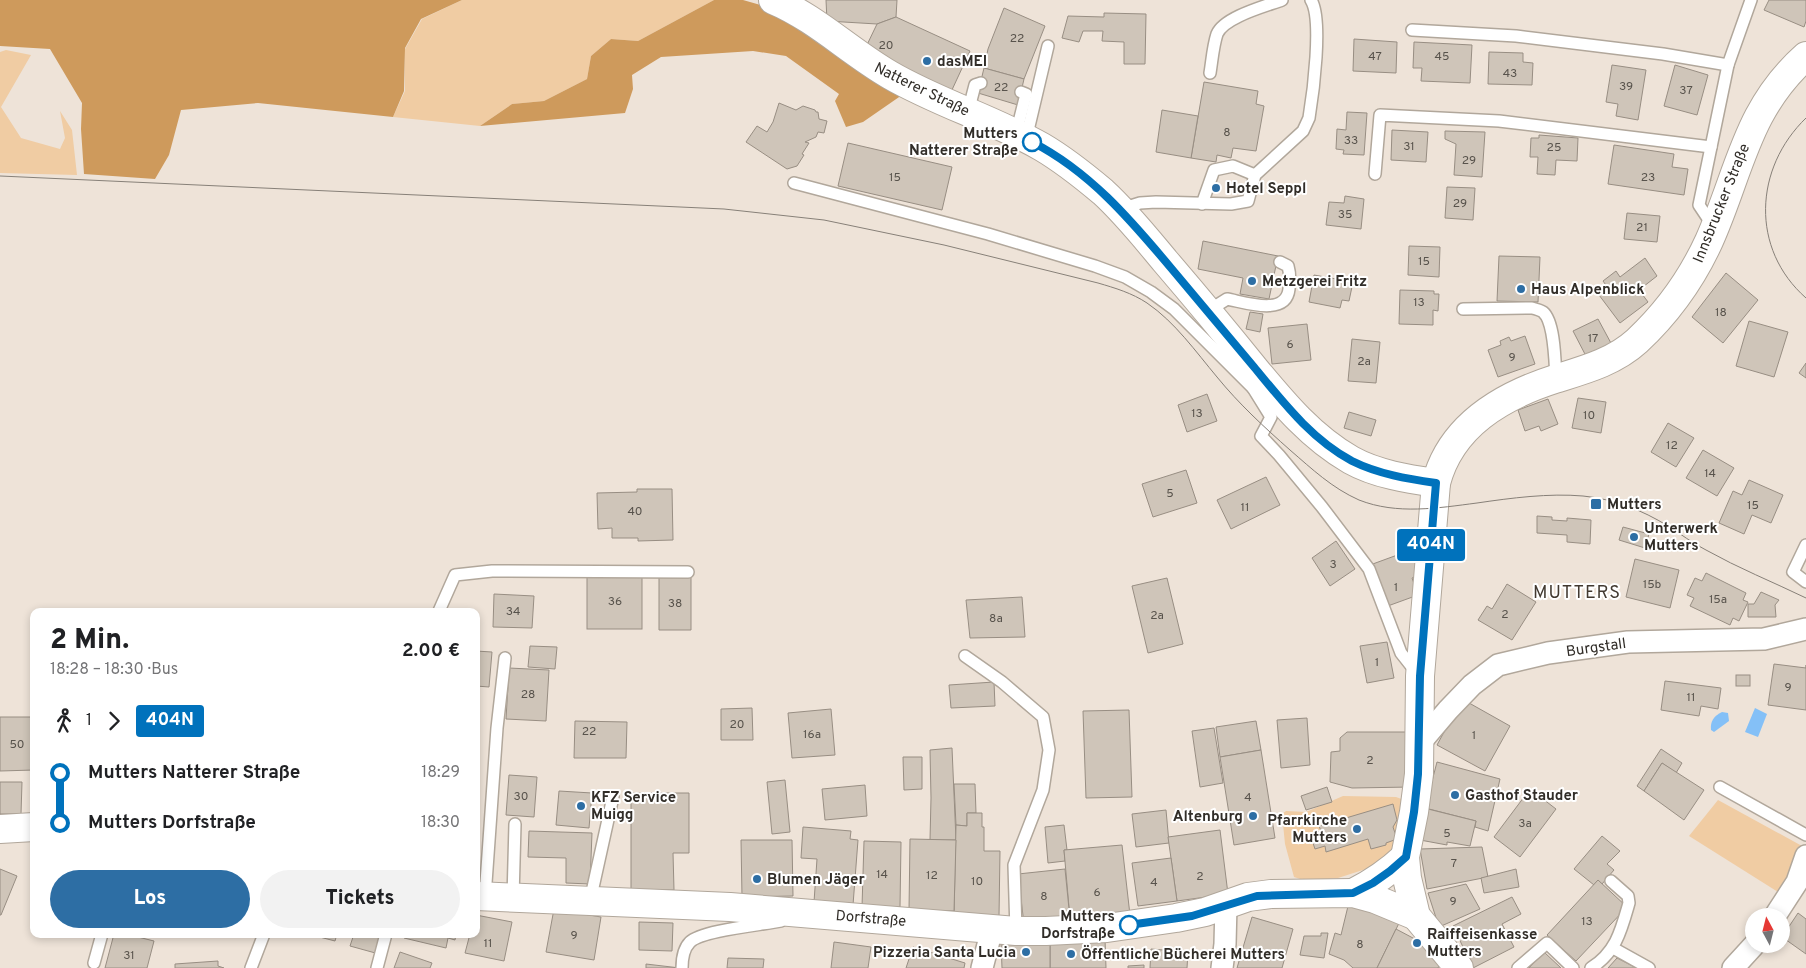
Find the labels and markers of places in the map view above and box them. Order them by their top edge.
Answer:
place label: dasMEI [937,53,987,72]
marker: dasMEI [921,55,933,67]
place label: Mutters Natterer Straße [909,125,1018,161]
marker: Mutters Natterer Straße [1022,132,1042,152]
place label: Hotel Seppl [1226,180,1306,199]
marker: Hotel Seppl [1210,182,1222,194]
place label: Metzgerei Fritz [1262,273,1367,292]
marker: Metzgerei Fritz [1246,275,1258,287]
place label: Haus Alpenblick [1531,281,1645,300]
marker: Haus Alpenblick [1515,283,1527,295]
place label: Mutters [1607,496,1662,515]
marker: Mutters [1589,497,1603,511]
place label: Unterwerk Mutters [1644,520,1718,556]
marker: Unterwerk Mutters [1628,531,1640,543]
place label: Gasthof Stauder [1465,787,1579,806]
place label: KFZ Service Muigg [591,789,676,825]
marker: Gasthof Stauder [1449,789,1461,801]
marker: KFZ Service Muigg [575,800,587,812]
place label: Altenburg [1173,808,1243,827]
marker: Altenburg [1247,810,1259,822]
place label: Pfarrkirche Mutters [1267,812,1347,848]
marker: Pfarrkirche Mutters [1351,823,1363,835]
place label: Blumen Jäger [767,871,866,890]
marker: Blumen Jäger [751,873,763,885]
place label: Mutters Dorfstraße [1041,908,1115,944]
marker: Mutters Dorfstraße [1119,915,1139,935]
place label: Raiffeisenkasse Mutters [1427,926,1537,962]
marker: Raiffeisenkasse Mutters [1411,937,1423,949]
place label: Pizzeria Santa Lucia [873,944,1016,963]
place label: Öffentliche Bücherei Mutters [1081,944,1285,965]
marker: Pizzeria Santa Lucia [1020,946,1032,958]
marker: Öffentliche Bücherei Mutters [1065,948,1077,960]

